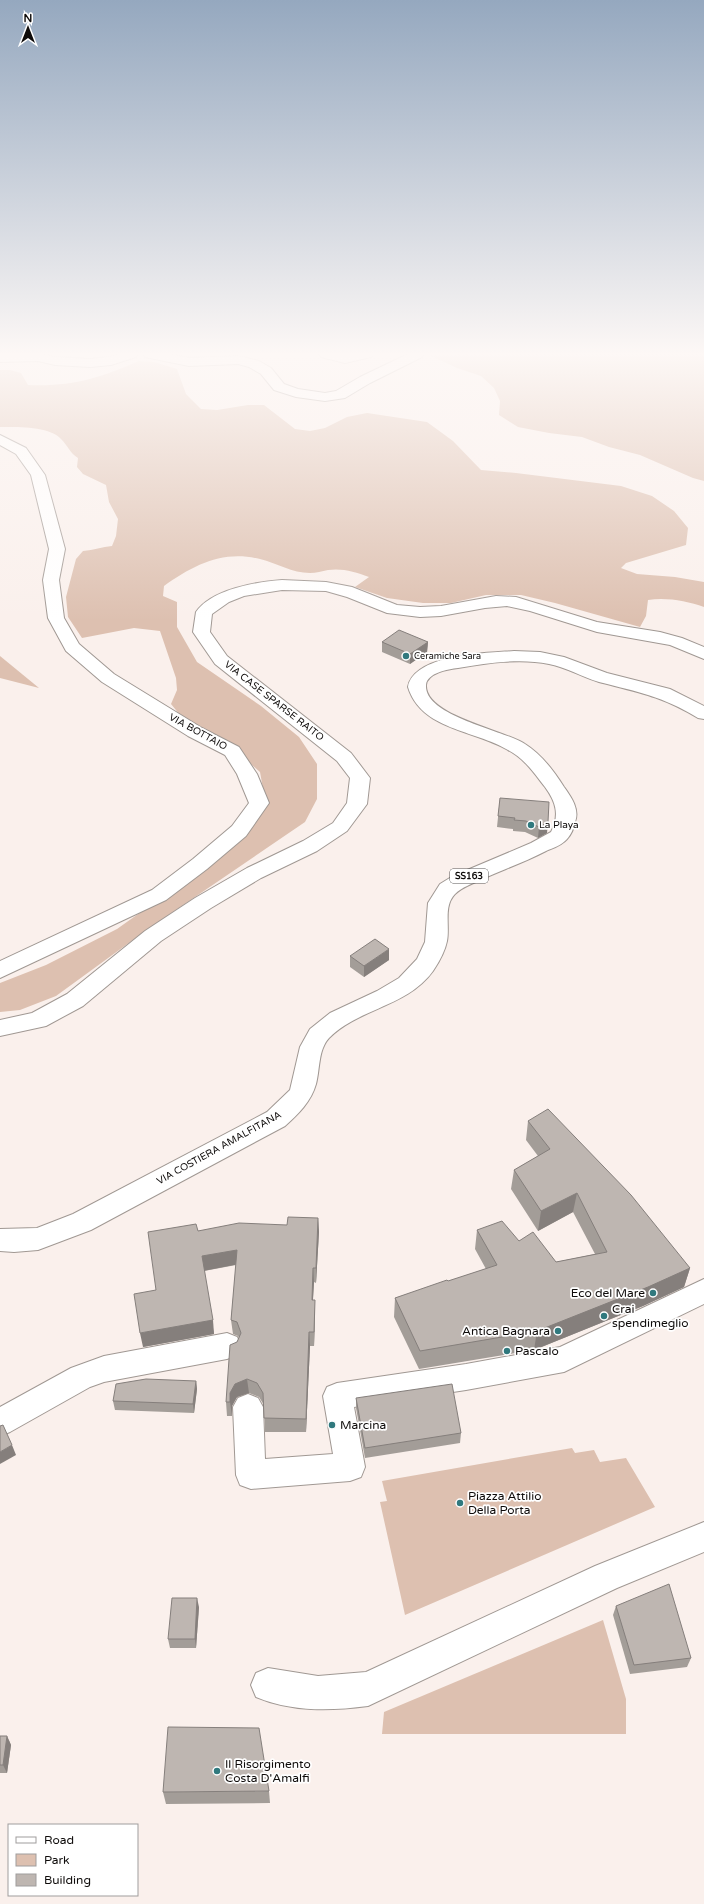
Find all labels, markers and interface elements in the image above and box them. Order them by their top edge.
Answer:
north arrow [8,8,48,48]
text: N [24,12,32,25]
marker: Ceramiche Sara [401,651,411,661]
place label: Ceramiche Sara [414,651,481,662]
street label: VIA CASE SPARSE RAITO [222,658,326,744]
street label: VIA BOTTAIO [167,711,229,753]
place label: La Playa [539,819,579,831]
marker: La Playa [526,820,536,830]
road number: SS163 [450,869,488,883]
street label: VIA COSTIERA AMALFITANA [155,1109,283,1187]
place label: Eco del Mare [571,1286,645,1300]
marker: Eco del Mare [648,1288,658,1298]
place label: Crai spendimeglio [612,1302,689,1330]
marker: Crai spendimeglio [599,1311,609,1321]
place label: Antica Bagnara [462,1324,550,1338]
marker: Antica Bagnara [553,1326,563,1336]
place label: Pascalo [515,1344,559,1358]
marker: Pascalo [502,1346,512,1356]
place label: Marcina [340,1418,386,1432]
marker: Marcina [327,1420,337,1430]
place label: Piazza Attilio Della Porta [468,1489,542,1517]
marker: Piazza Attilio Della Porta [455,1498,465,1508]
place label: Il Risorgimento Costa D'Amalfi [225,1757,311,1785]
marker: Il Risorgimento Costa D'Amalfi [212,1766,222,1776]
legend [8,1824,138,1896]
text: Road [44,1833,74,1847]
text: Park [44,1853,70,1867]
text: Building [44,1873,91,1887]

